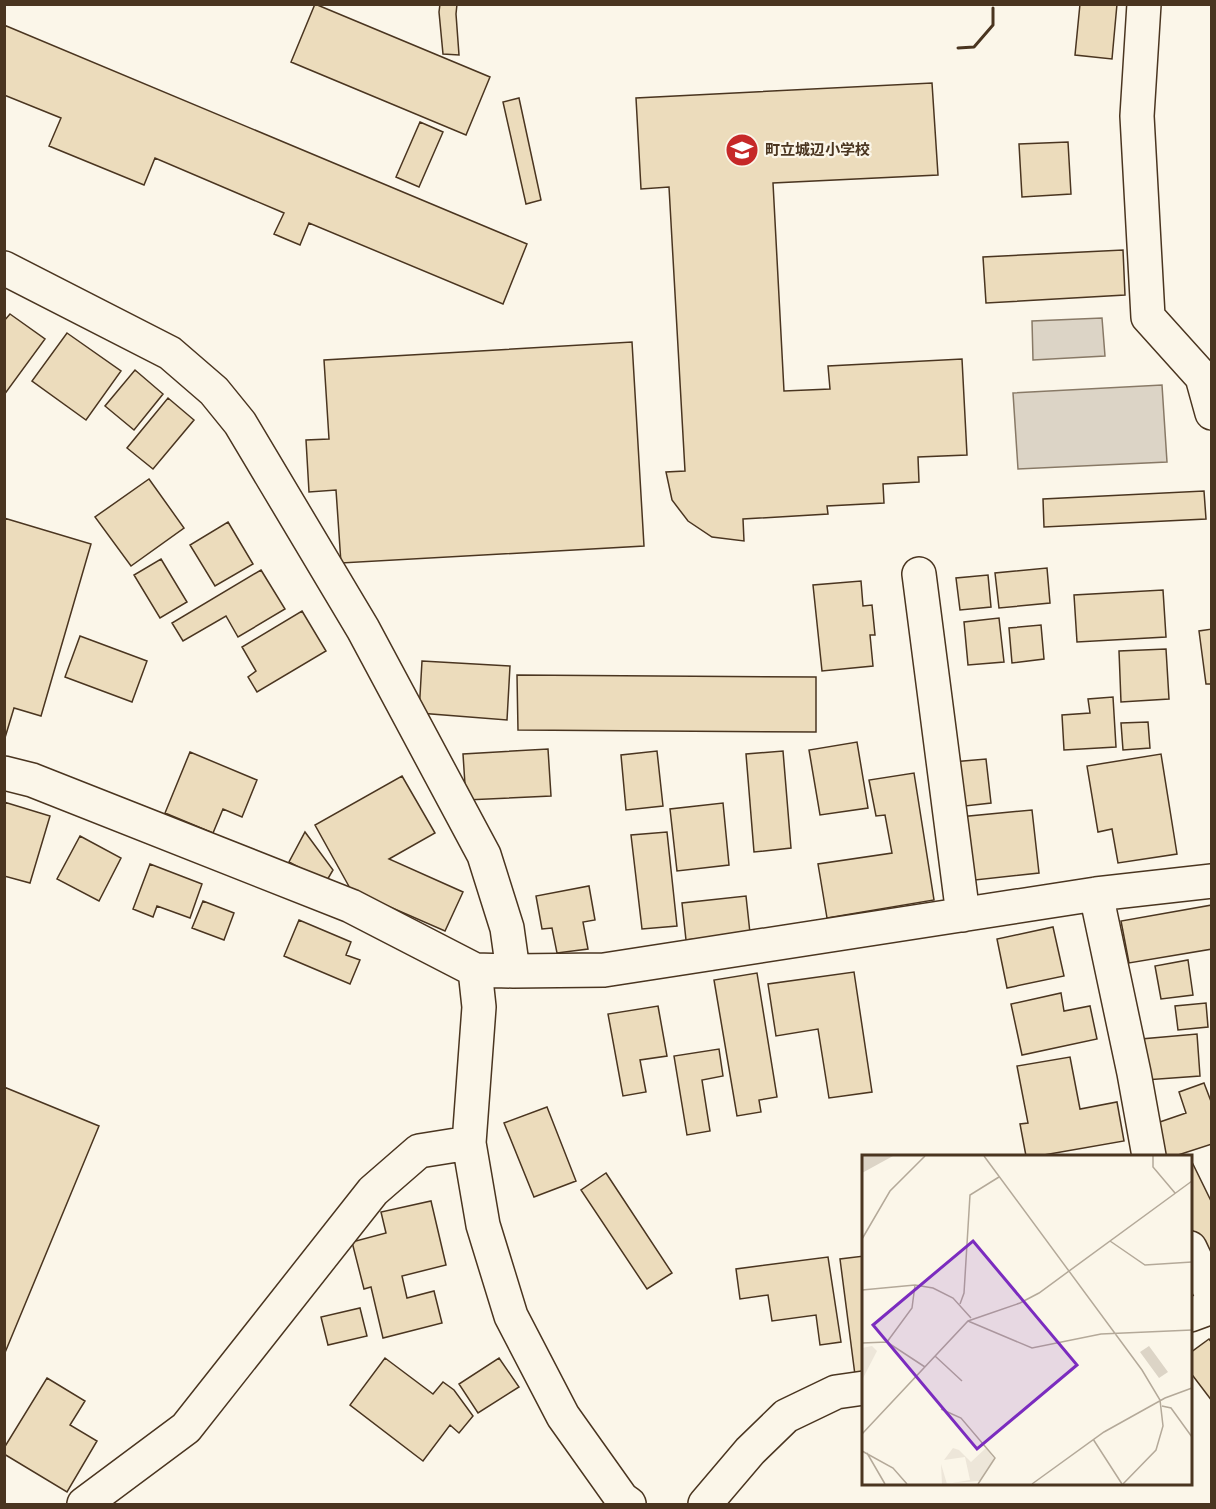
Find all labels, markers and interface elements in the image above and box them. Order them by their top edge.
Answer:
school or university icon: 町立城辺小学校 [724,132,760,168]
place label: 町立城辺小学校 [765,141,870,158]
inset map [862,1155,1192,1485]

